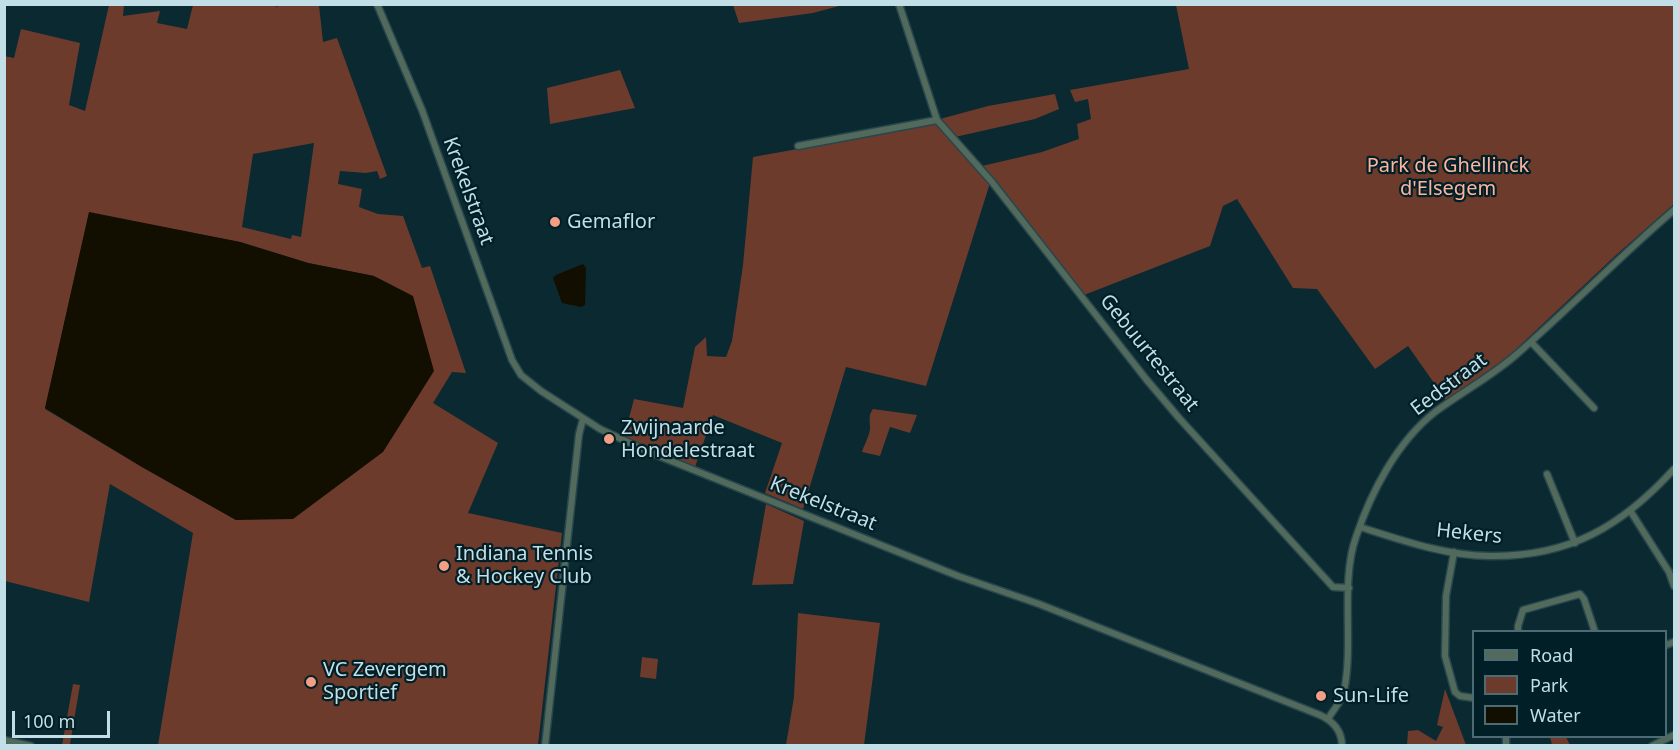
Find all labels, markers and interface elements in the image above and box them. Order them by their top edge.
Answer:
street label: Krekelstraat [437,134,499,248]
park label: Park de Ghellinck d'Elsegem [1367,154,1529,201]
place label: Gemaflor [567,210,655,234]
marker: Gemaflor [548,215,562,229]
street label: Gebuurtestraat [1094,290,1204,416]
street label: Eedstraat [1406,349,1492,421]
place label: Zwijnaarde Hondelestraat [621,416,755,463]
marker: Zwijnaarde Hondelestraat [602,432,616,446]
street label: Krekelstraat [766,472,880,536]
street label: Hekers [1435,519,1503,549]
place label: Indiana Tennis & Hockey Club [456,542,593,589]
marker: Indiana Tennis & Hockey Club [437,559,451,573]
legend [1472,630,1667,738]
text: Road [1530,643,1573,667]
place label: VC Zevergem Sportief [323,658,447,705]
text: Park [1530,673,1568,697]
marker: VC Zevergem Sportief [304,675,318,689]
place label: Sun-Life [1333,684,1409,708]
marker: Sun-Life [1314,689,1328,703]
scale bar [15,699,112,737]
text: Water [1530,703,1581,727]
text: 100 m [23,709,75,733]

